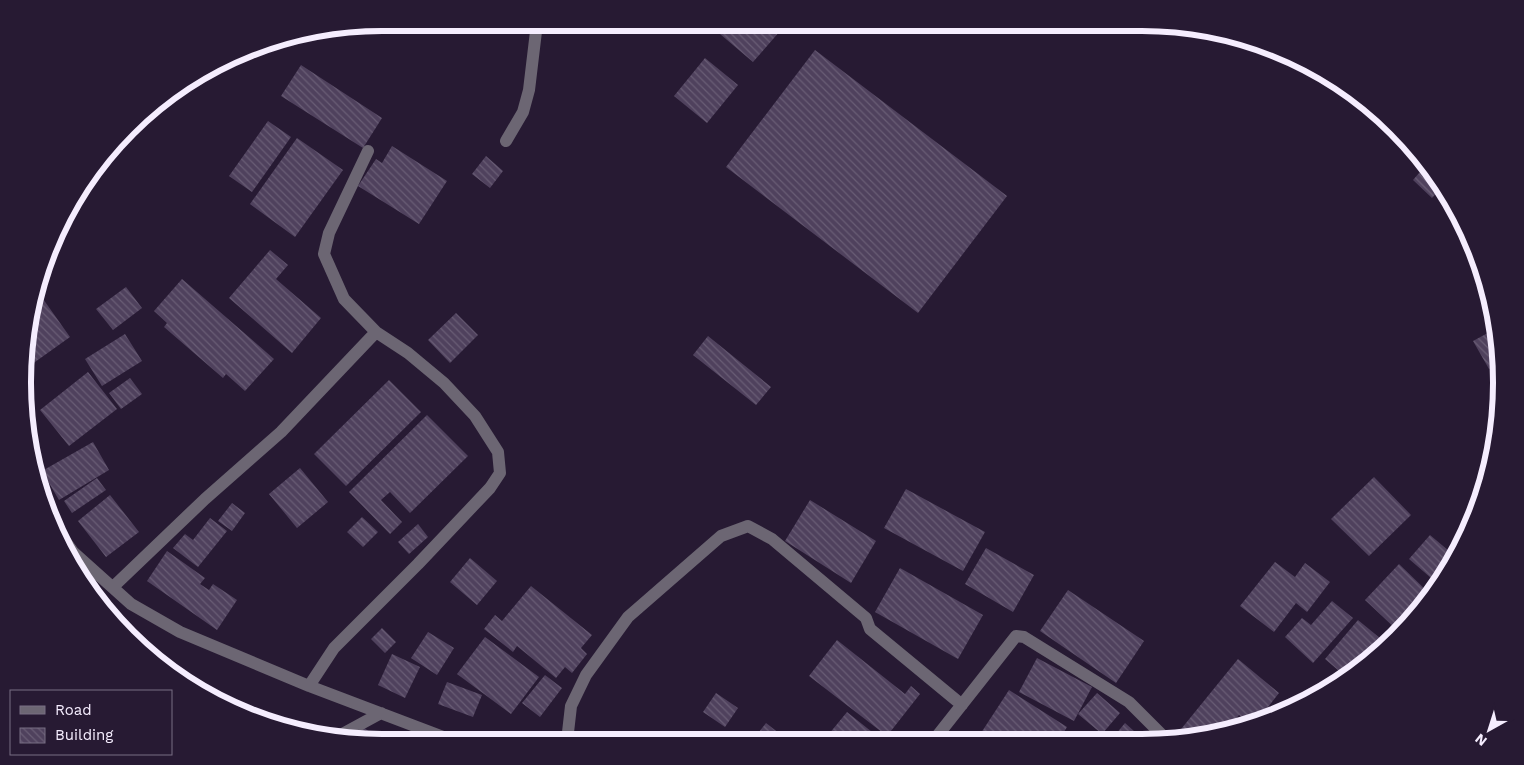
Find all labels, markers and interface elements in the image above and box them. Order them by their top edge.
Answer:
legend [10,690,172,755]
text: Road [55,701,92,719]
north arrow [1464,705,1514,755]
text: Building [55,726,113,744]
text: N [1472,731,1490,750]

